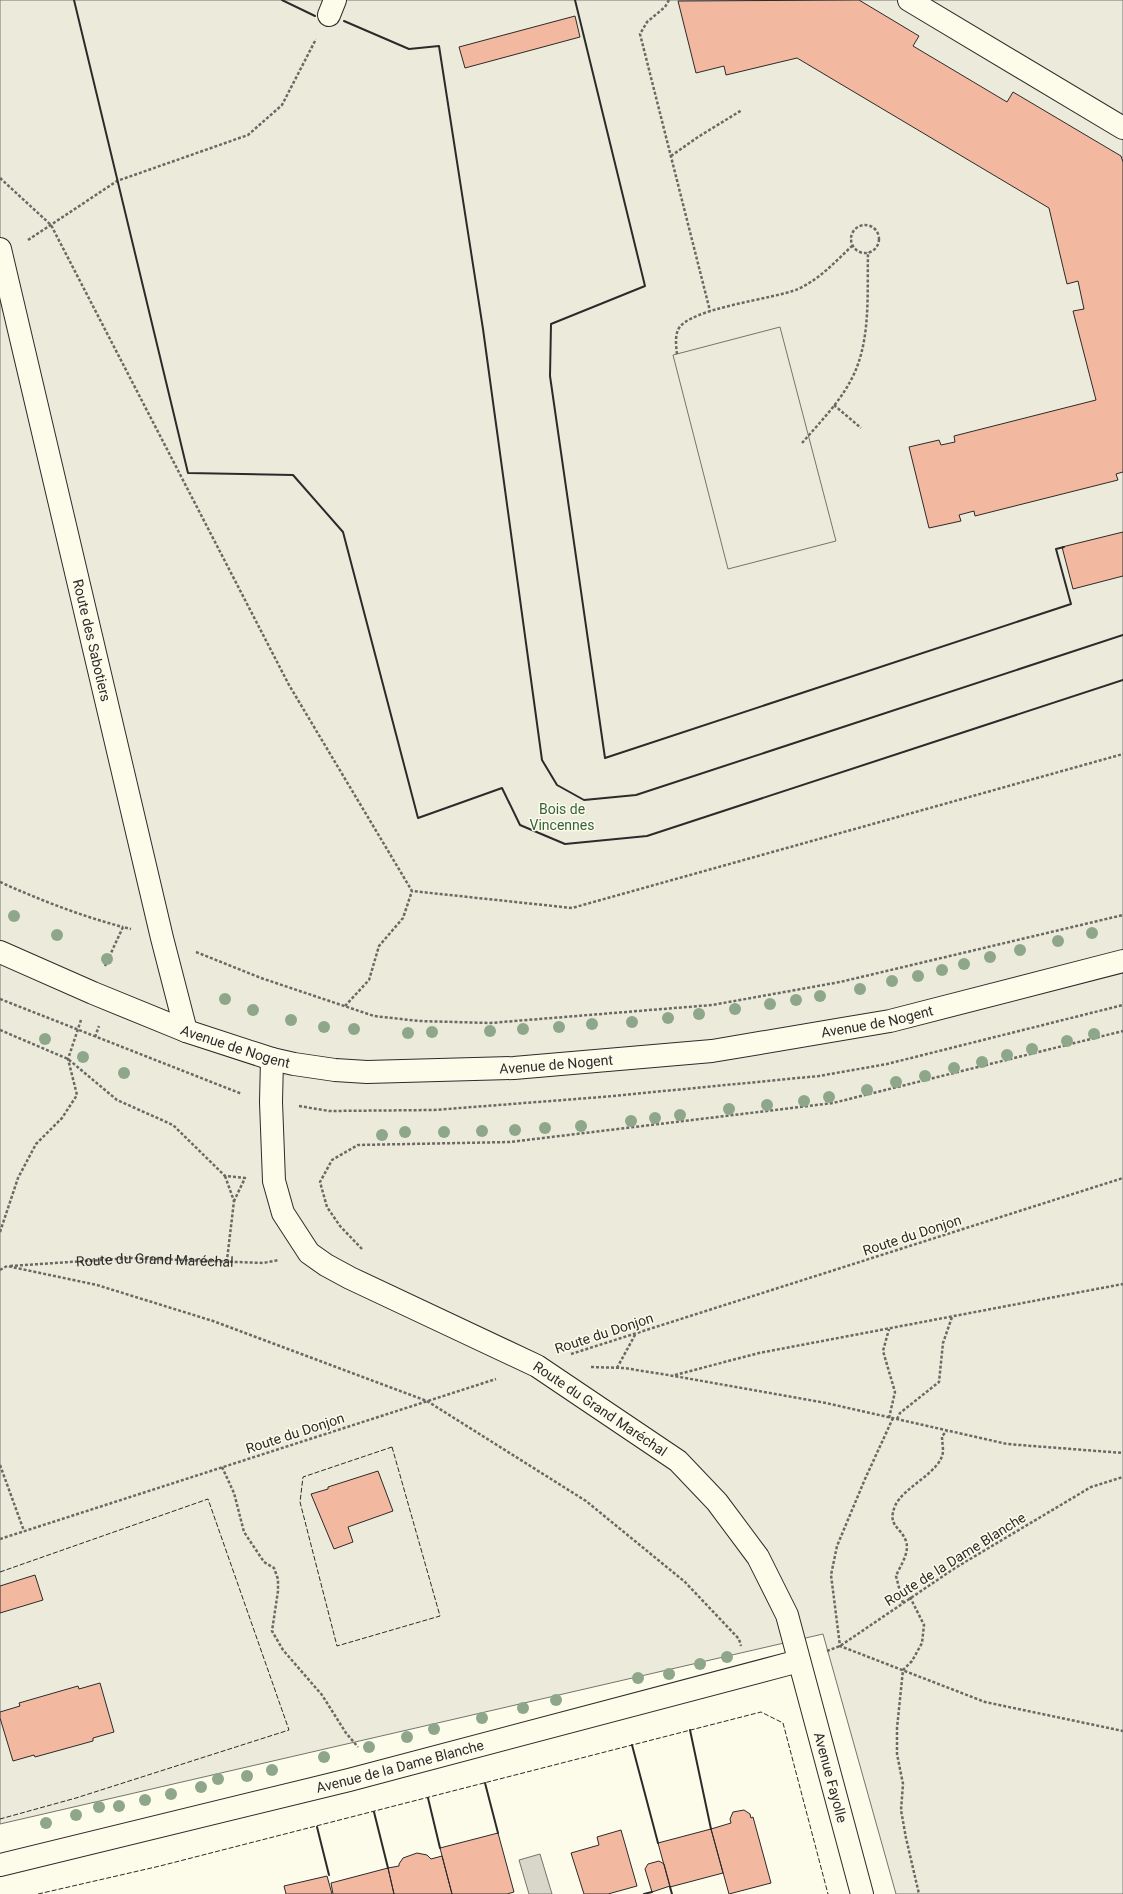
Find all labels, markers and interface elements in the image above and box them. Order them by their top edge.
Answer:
street label: Route des Sabotiers [70,578,114,703]
park label: Bois de Vincennes [530,801,594,833]
street label: Avenue de Nogent [820,1002,935,1040]
street label: Avenue de Nogent [178,1022,292,1071]
street label: Avenue de Nogent [499,1052,614,1076]
street label: Route du Donjon [861,1211,963,1259]
street label: Route du Grand Maréchal [75,1250,234,1270]
street label: Route du Donjon [553,1309,655,1357]
street label: Route du Grand Maréchal [530,1358,670,1459]
street label: Route du Donjon [244,1409,346,1457]
street label: Route de la Dame Blanche [882,1509,1028,1609]
street label: Avenue Fayolle [811,1730,850,1824]
street label: Avenue de la Dame Blanche [315,1737,486,1796]

